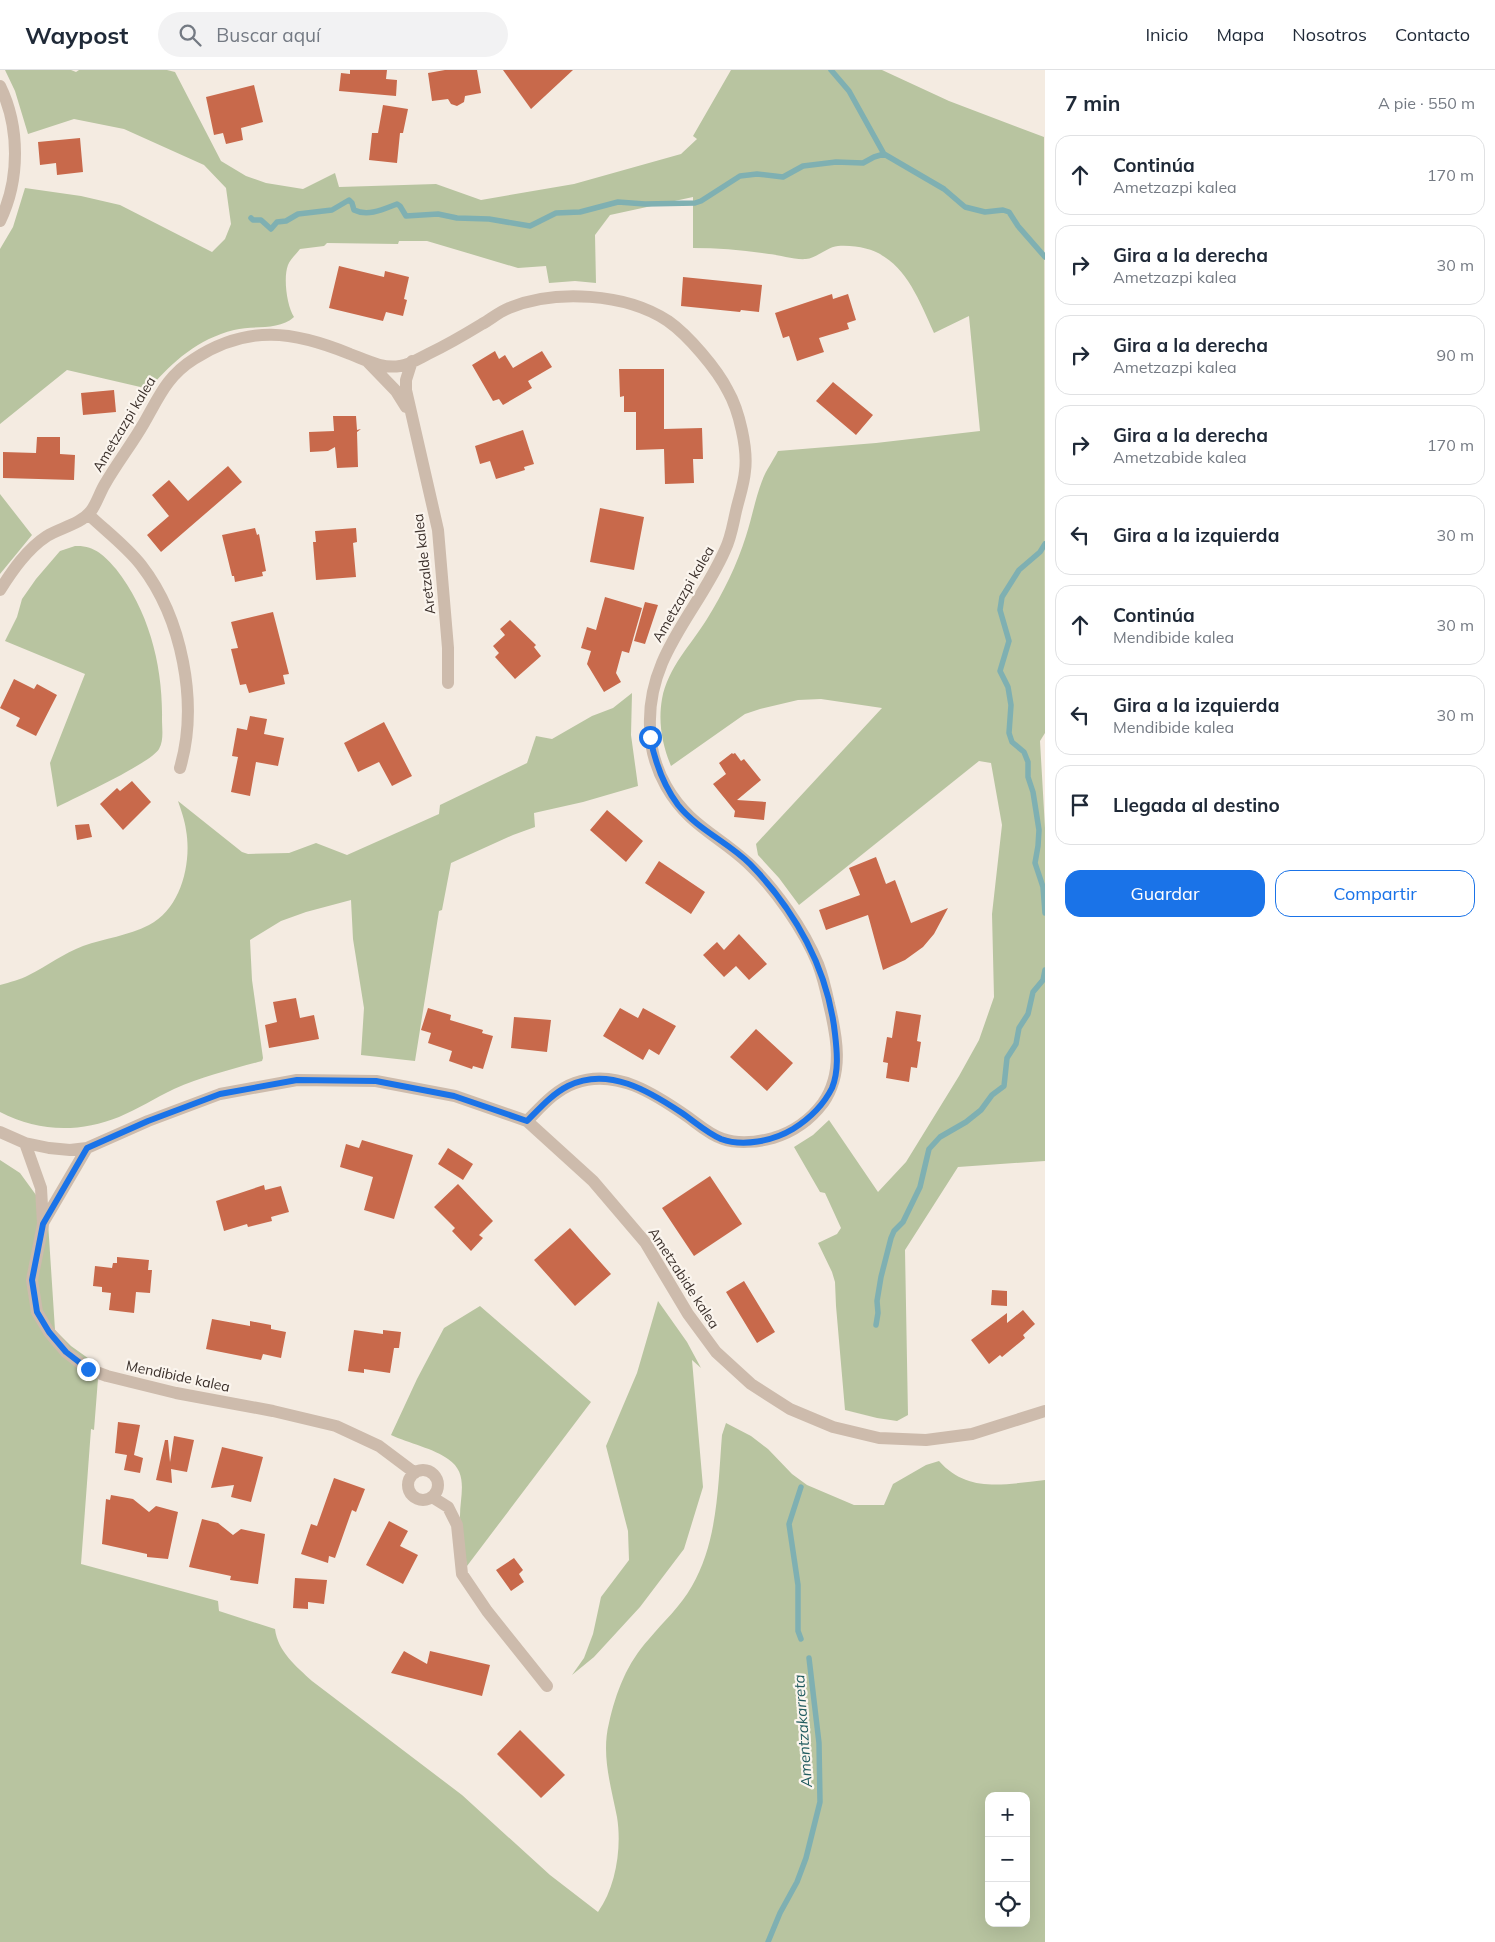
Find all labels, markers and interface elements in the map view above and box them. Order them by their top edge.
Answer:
search box [158,12,508,57]
text: Waypost [25,20,128,50]
icon: search [176,21,204,49]
text: Buscar aquí [216,23,321,47]
text: Inicio [1145,23,1188,46]
text: Mapa [1216,23,1264,46]
text: Nosotros [1292,23,1367,46]
text: Contacto [1395,23,1470,46]
text: 7 min [1065,90,1120,116]
text: A pie · 550 m [1378,93,1475,113]
text: Continúa [1113,153,1195,177]
icon: ahead [1066,161,1094,189]
text: 170 m [1427,165,1474,185]
text: Ametzazpi kalea [1113,177,1237,197]
text: Gira a la derecha [1113,243,1268,267]
icon: right [1066,251,1094,279]
text: 30 m [1437,255,1474,275]
text: Ametzazpi kalea [1113,267,1237,287]
text: Gira a la derecha [1113,333,1268,357]
icon: right [1066,341,1094,369]
text: 90 m [1437,345,1474,365]
text: Ametzazpi kalea [1113,357,1237,377]
street label: Ametzazpi kalea [88,373,160,475]
text: Gira a la derecha [1113,423,1268,447]
icon: right [1066,431,1094,459]
text: 170 m [1427,435,1474,455]
text: Ametzabide kalea [1113,447,1247,467]
street label: Aretzalde kalea [409,513,439,615]
icon: left [1066,521,1094,549]
text: Gira a la izquierda [1113,523,1279,547]
text: 30 m [1437,525,1474,545]
street label: Ametzazpi kalea [648,543,718,645]
text: Continúa [1113,603,1195,627]
icon: ahead [1066,611,1094,639]
text: 30 m [1437,615,1474,635]
text: Mendibide kalea [1113,627,1234,647]
text: Gira a la izquierda [1113,693,1279,717]
icon: left [1066,701,1094,729]
text: 30 m [1437,705,1474,725]
text: Mendibide kalea [1113,717,1234,737]
route start [639,726,662,749]
icon: arrive [1066,791,1094,819]
text: Llegada al destino [1113,793,1280,817]
button: Guardar [1065,870,1265,917]
button: Compartir [1275,870,1475,917]
street label: Ametzabide kalea [645,1224,723,1332]
street label: Mendibide kalea [124,1356,232,1396]
route end [77,1358,100,1381]
water label: Amentzakarreta [789,1674,816,1789]
map controls [985,1792,1030,1927]
button: + [985,1792,1030,1837]
button: − [985,1837,1030,1882]
button: locate [985,1882,1030,1927]

